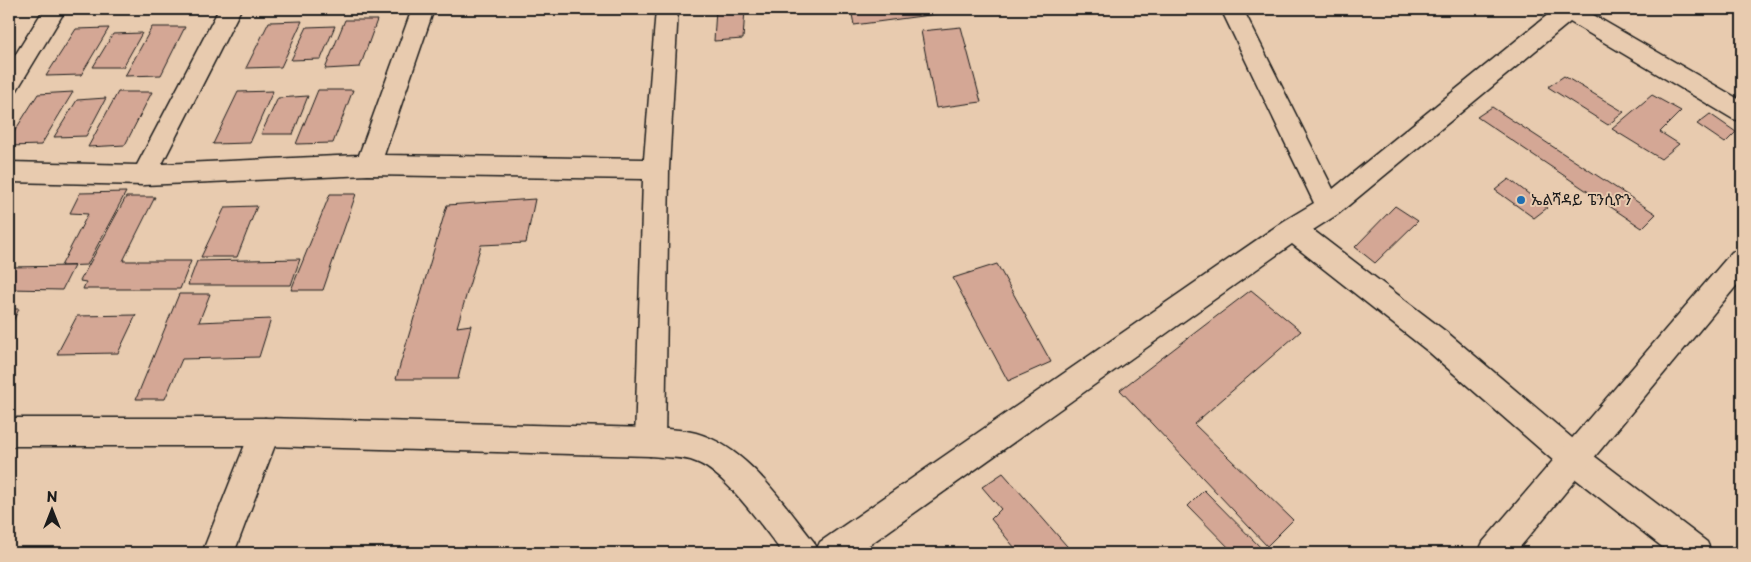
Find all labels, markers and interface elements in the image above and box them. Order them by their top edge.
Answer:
place label: ኤልሻዳይ ፔንሲዮን [1531,187,1631,210]
marker: ኤልሻዳይ ፔንሲዮን [1515,194,1527,206]
north arrow [28,484,78,534]
text: N [46,486,58,507]

